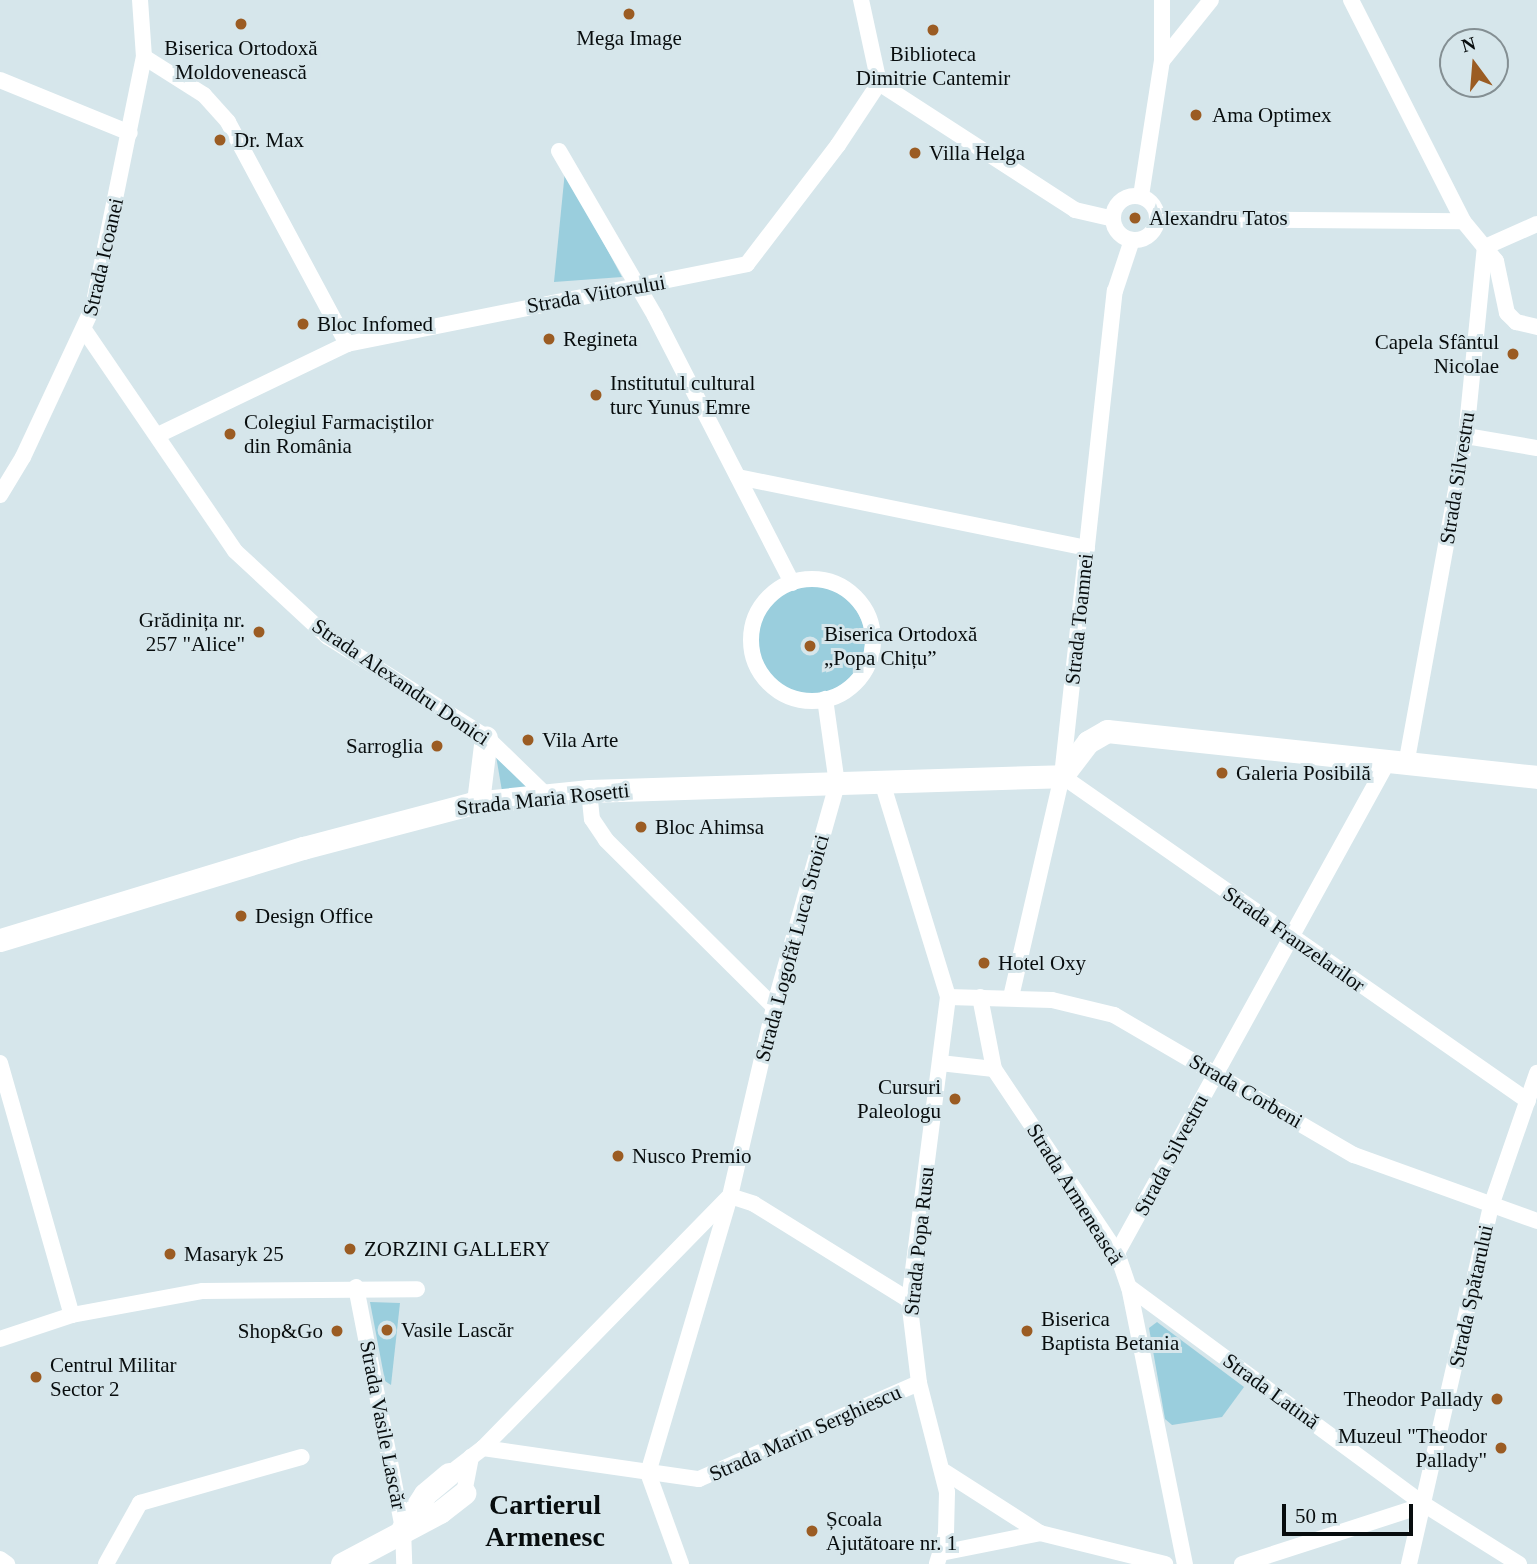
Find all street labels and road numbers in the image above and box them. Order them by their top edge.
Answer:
street label: Strada Icoanei [77,195,129,319]
street label: Strada Viitorului [525,269,667,319]
street label: Strada Silvestru [1434,410,1480,546]
street label: Strada Toamnei [1060,552,1098,686]
street label: Strada Alexandru Donici [307,613,495,751]
street label: Strada Maria Rosetti [455,777,631,821]
street label: Strada Logofăt Luca Stroici [750,832,834,1064]
street label: Strada Franzelarilor [1218,881,1370,997]
street label: Strada Corbeni [1185,1048,1307,1134]
street label: Strada Silvestru [1129,1090,1213,1220]
street label: Strada Armenească [1021,1118,1129,1270]
street label: Strada Popa Rusu [899,1165,939,1317]
street label: Strada Spătarului [1444,1222,1498,1370]
street label: Strada Vasile Lascăr [354,1338,412,1512]
street label: Strada Latină [1218,1348,1324,1434]
street label: Strada Marin Serghiescu [705,1379,905,1487]

